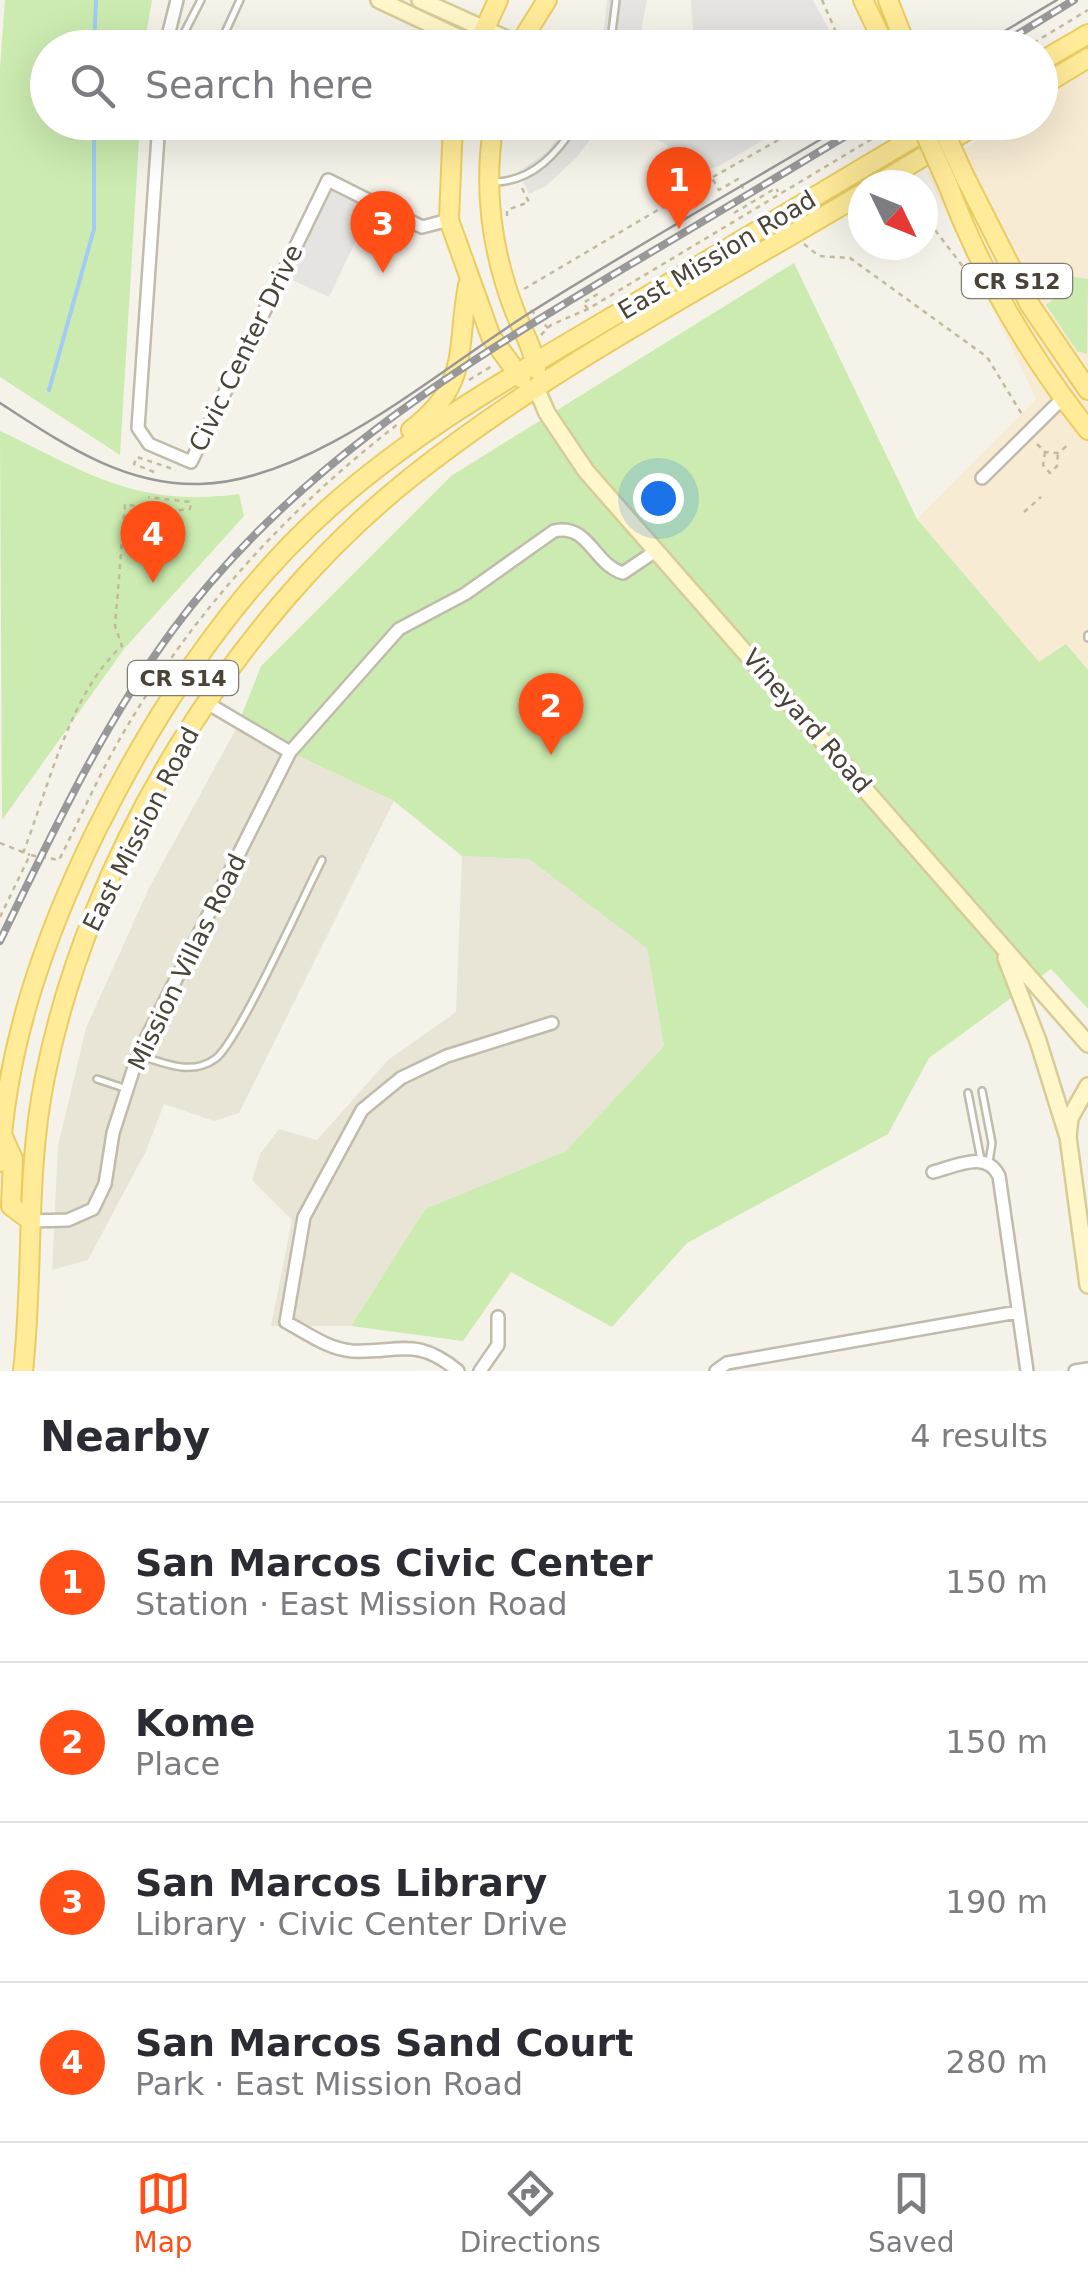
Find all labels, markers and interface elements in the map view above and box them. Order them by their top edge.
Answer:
search box [30,30,1058,140]
icon: search [65,58,120,113]
text: Search here [145,63,373,107]
pin: 1 [646,146,712,229]
north arrow [848,170,938,260]
street label: East Mission Road [613,185,821,325]
pin: 3 [350,190,416,273]
street label: Civic Center Drive [183,240,309,456]
road number: CR S12 [962,264,1072,298]
your location [633,473,684,524]
pin: 4 [120,500,186,583]
street label: Vineyard Road [737,643,877,799]
road number: CR S14 [128,661,238,695]
pin: 2 [518,672,584,755]
street label: East Mission Road [77,722,205,936]
street label: Mission Villas Road [122,849,252,1075]
text: Nearby [40,1412,210,1461]
text: 4 results [910,1417,1048,1455]
text: San Marcos Civic Center [135,1541,653,1585]
text: 1 [61,1563,84,1601]
text: 150 m [946,1563,1048,1601]
text: Station · East Mission Road [135,1585,568,1623]
text: Kome [135,1701,255,1745]
text: 2 [61,1723,84,1761]
text: 150 m [946,1723,1048,1761]
text: Place [135,1745,220,1783]
text: San Marcos Library [135,1861,547,1905]
text: 3 [61,1883,84,1921]
text: 190 m [946,1883,1048,1921]
text: Library · Civic Center Drive [135,1905,567,1943]
text: San Marcos Sand Court [135,2021,633,2065]
text: 4 [61,2043,84,2081]
text: 280 m [946,2043,1048,2081]
text: Park · East Mission Road [135,2065,523,2103]
tab: Map [134,2166,193,2259]
tab: Directions [460,2166,601,2259]
tab: Saved [868,2166,954,2259]

